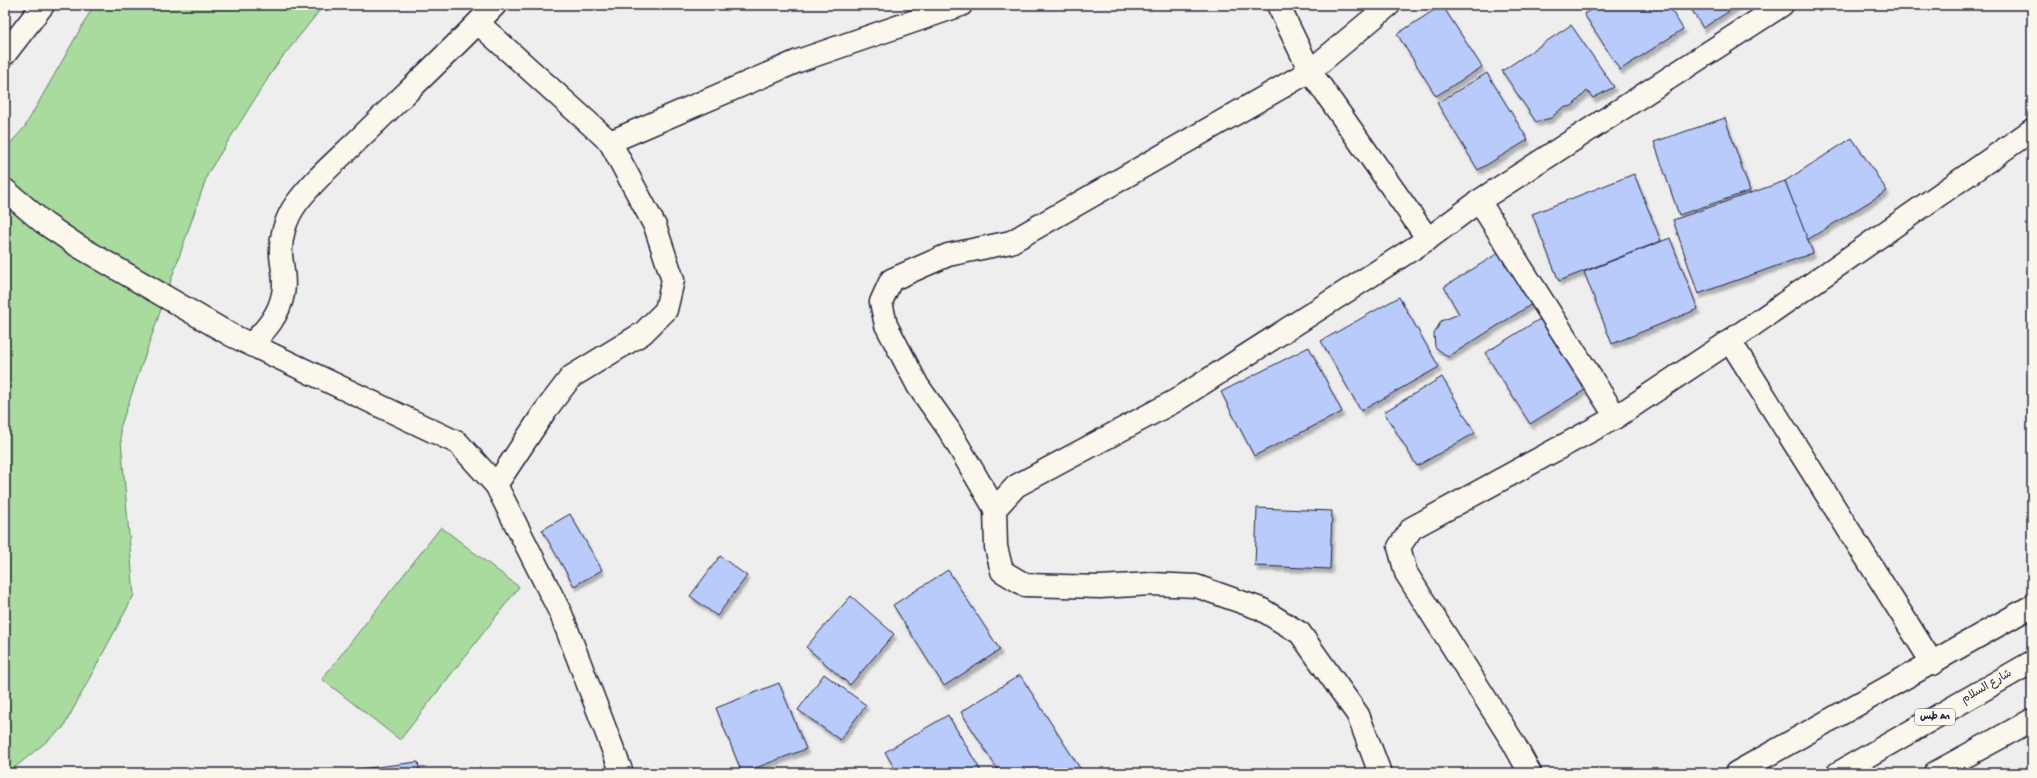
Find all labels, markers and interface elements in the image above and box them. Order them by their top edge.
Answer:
street label: شارع السلام [1959,667,2015,707]
road number: طس A1 [1915,709,1955,725]

